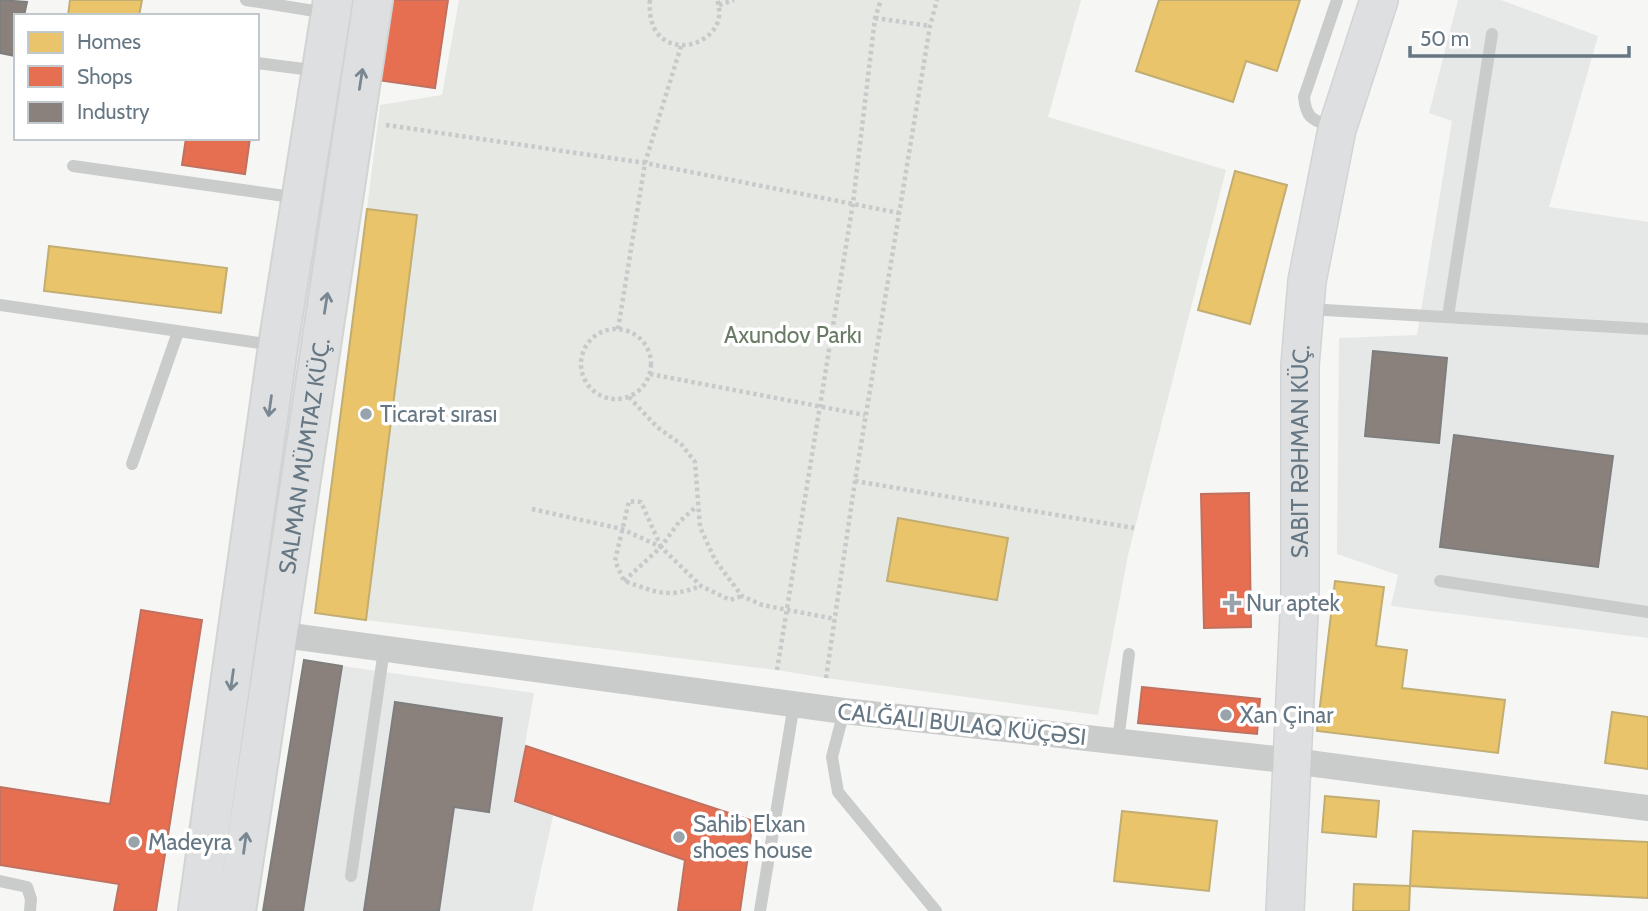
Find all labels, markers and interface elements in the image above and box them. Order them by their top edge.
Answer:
legend [14,14,259,140]
scale bar [1410,14,1629,58]
text: 50 m [1420,26,1469,51]
text: Homes [77,29,141,54]
text: Shops [77,64,133,89]
one-way arrow [354,68,367,90]
text: Industry [77,99,150,124]
one-way arrow [320,292,333,315]
park label: Axundov Parkı [724,321,862,349]
street label: SALMAN MÜMTAZ KÜÇ. [273,336,336,576]
street label: SABIT RƏHMAN KÜÇ. [1286,343,1316,558]
one-way arrow [263,394,276,417]
place label: Ticarət sırası [380,400,497,428]
marker: Ticarət sırası [358,406,374,422]
place label: Nur aptek [1246,589,1341,617]
marker: Nur aptek [1224,595,1240,611]
one-way arrow [225,668,238,691]
street label: CALĞALI BULAQ KÜÇƏSI [836,697,1088,751]
place label: Xan Çinar [1240,701,1334,729]
marker: Xan Çinar [1218,707,1234,723]
place label: Sahib Elxan shoes house [693,810,813,864]
place label: Madeyra [148,828,232,856]
marker: Sahib Elxan shoes house [671,829,687,845]
one-way arrow [239,832,252,855]
marker: Madeyra [126,834,142,850]

